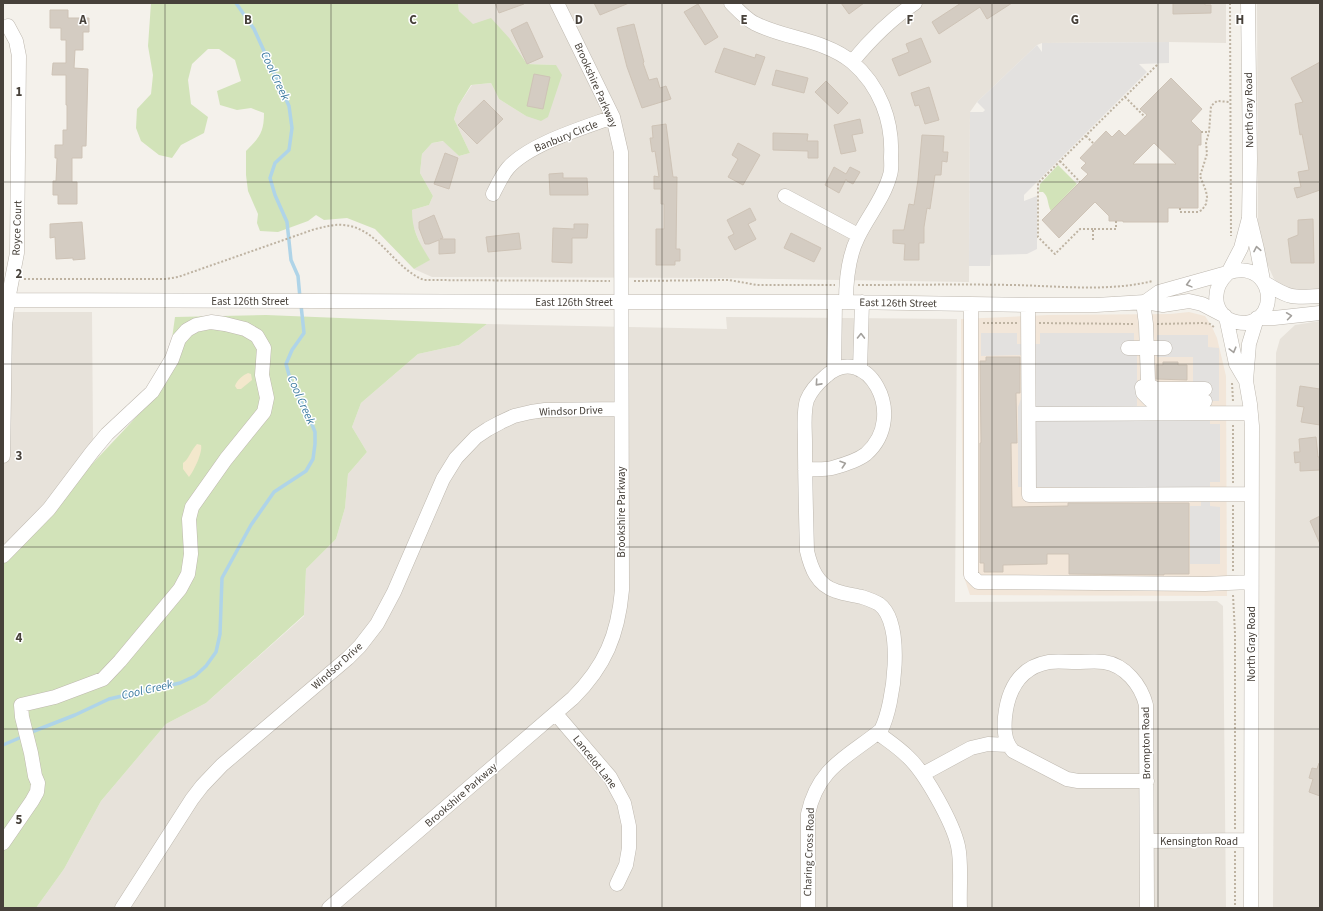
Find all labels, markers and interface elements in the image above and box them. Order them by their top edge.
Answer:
text: A [78,11,87,29]
text: B [244,11,252,29]
text: C [409,11,417,29]
text: D [575,11,583,29]
text: E [740,11,748,29]
text: F [907,11,914,29]
text: G [1071,11,1079,29]
text: H [1236,11,1244,29]
street label: Brookshire Parkway [571,40,621,130]
water label: Cool Creek [256,49,294,103]
street label: North Gray Road [1241,72,1257,148]
text: 1 [16,83,23,101]
street label: Banbury Circle [532,116,601,156]
street label: Royce Court [9,200,25,256]
one-way arrow [1253,246,1261,252]
text: 2 [16,265,23,283]
one-way arrow [1186,279,1193,287]
street label: East 126th Street [211,294,289,309]
street label: East 126th Street [535,295,613,310]
street label: East 126th Street [859,295,937,311]
one-way arrow [1286,312,1292,321]
one-way arrow [857,333,865,339]
one-way arrow [1228,347,1236,354]
water label: Cool Creek [283,373,319,428]
one-way arrow [816,379,823,386]
street label: Windsor Drive [539,402,604,420]
text: 3 [16,447,23,465]
one-way arrow [840,461,847,469]
street label: Brookshire Parkway [614,466,629,558]
street label: North Gray Road [1244,606,1259,682]
text: 4 [16,629,23,647]
street label: Windsor Drive [308,639,366,693]
water label: Cool Creek [120,676,175,704]
street label: Brompton Road [1138,707,1154,779]
street label: Lancelot Lane [569,732,621,792]
street label: Brookshire Parkway [422,759,500,831]
street label: Charing Cross Road [800,807,818,897]
text: 5 [16,811,23,829]
street label: Kensington Road [1160,834,1238,849]

